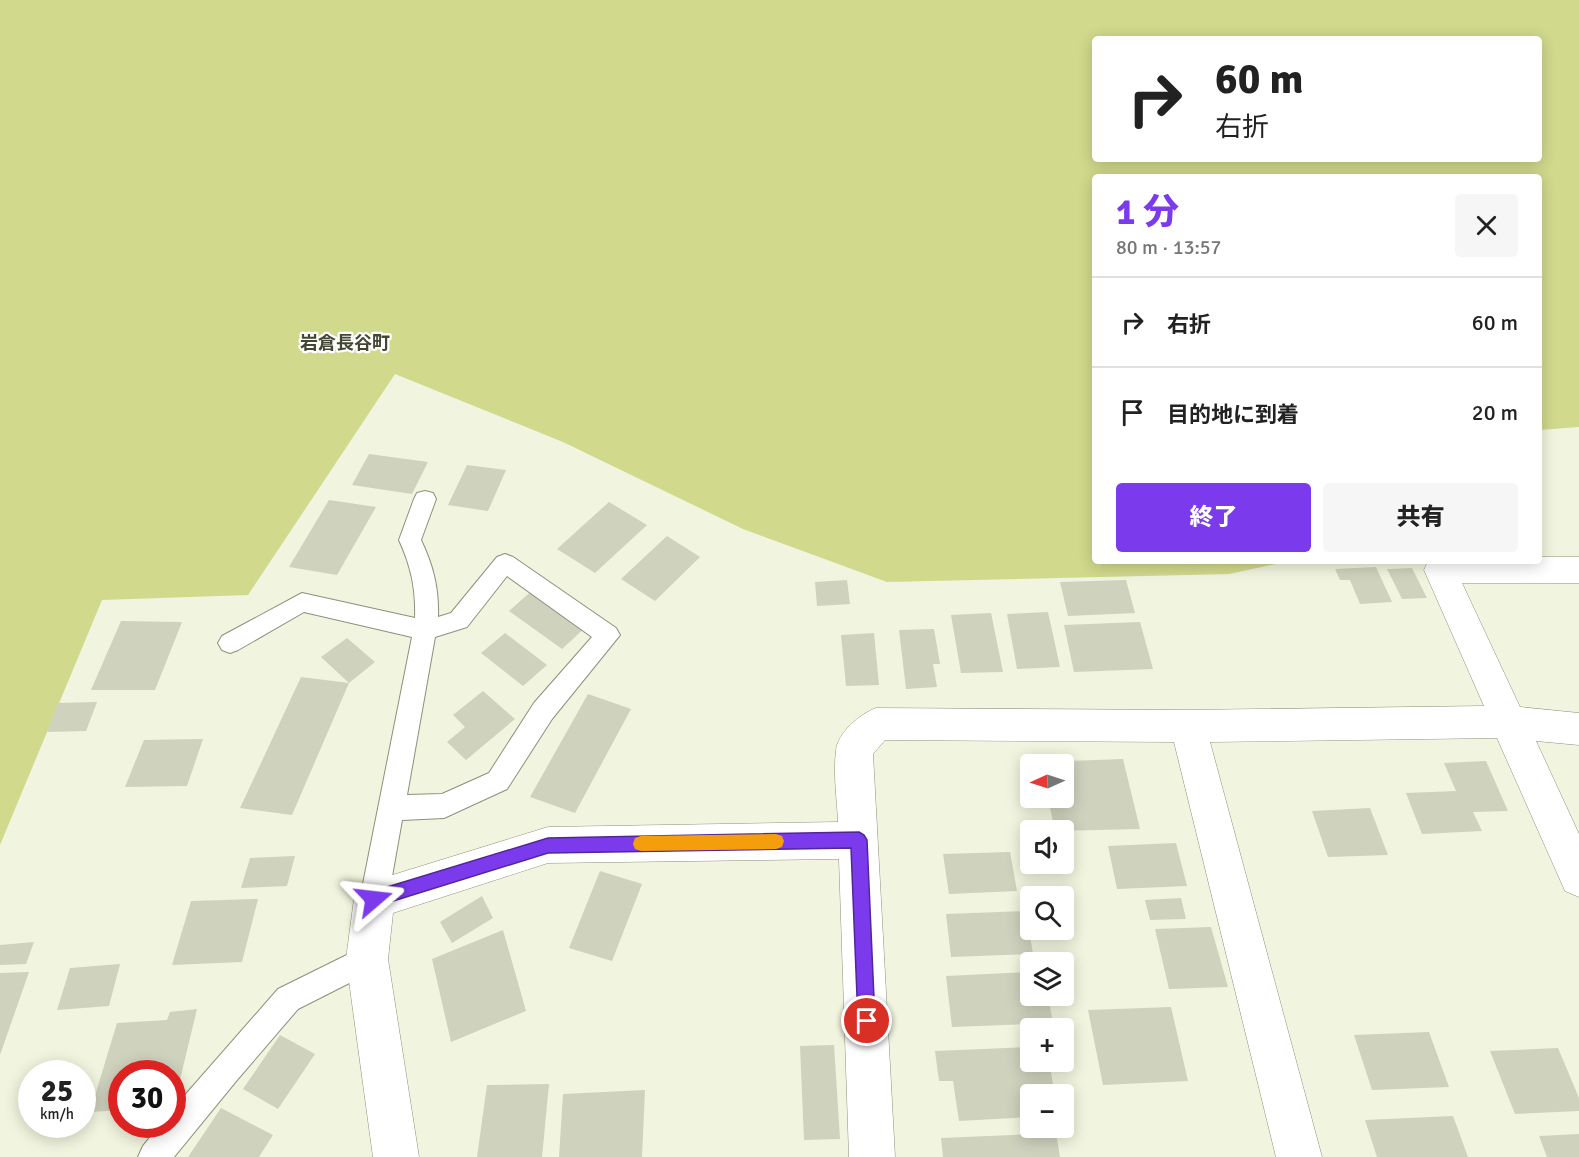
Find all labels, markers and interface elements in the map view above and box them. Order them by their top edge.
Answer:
text: 60 m [1215,54,1304,105]
icon: right [1116,60,1194,138]
text: 右折 [1215,111,1269,144]
text: 1 分 [1116,190,1179,235]
button: close [1455,194,1518,257]
text: 80 m · 13:57 [1116,235,1221,260]
icon: right [1116,306,1149,339]
text: 60 m [1472,309,1518,336]
text: 右折 [1167,311,1211,338]
district label: 岩倉長谷町 [300,332,390,354]
icon: arrive [1116,396,1149,429]
text: 20 m [1472,399,1518,426]
text: 目的地に到着 [1167,401,1299,428]
button: 終了 [1116,483,1311,552]
button: 共有 [1323,483,1518,552]
north arrow [1020,754,1074,808]
map controls [1020,754,1074,1138]
button: sound [1020,820,1074,874]
position arrow [342,867,406,931]
button: search [1020,886,1074,940]
button: layers [1020,952,1074,1006]
pin [841,995,892,1046]
icon: arrive [850,1004,883,1037]
button: + [1020,1018,1074,1072]
speed limit sign: 30 [108,1060,186,1138]
text: 25 [41,1073,73,1110]
button: − [1020,1084,1074,1138]
text: km/h [40,1105,74,1123]

